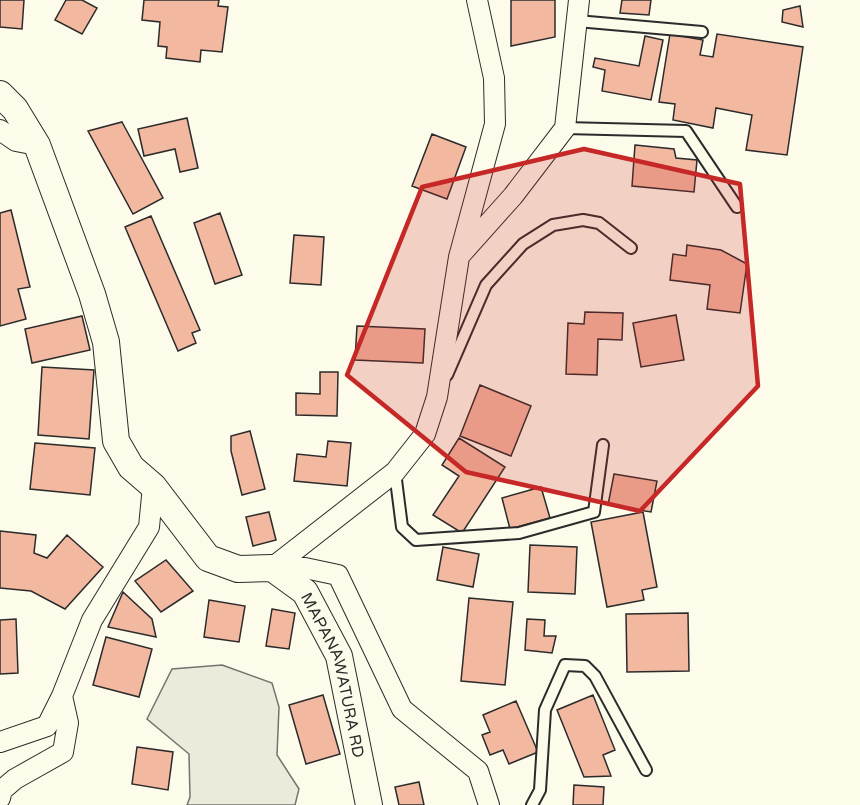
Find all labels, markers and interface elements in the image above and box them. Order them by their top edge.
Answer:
street label: MAPANAWATURA RD [296,589,368,760]

